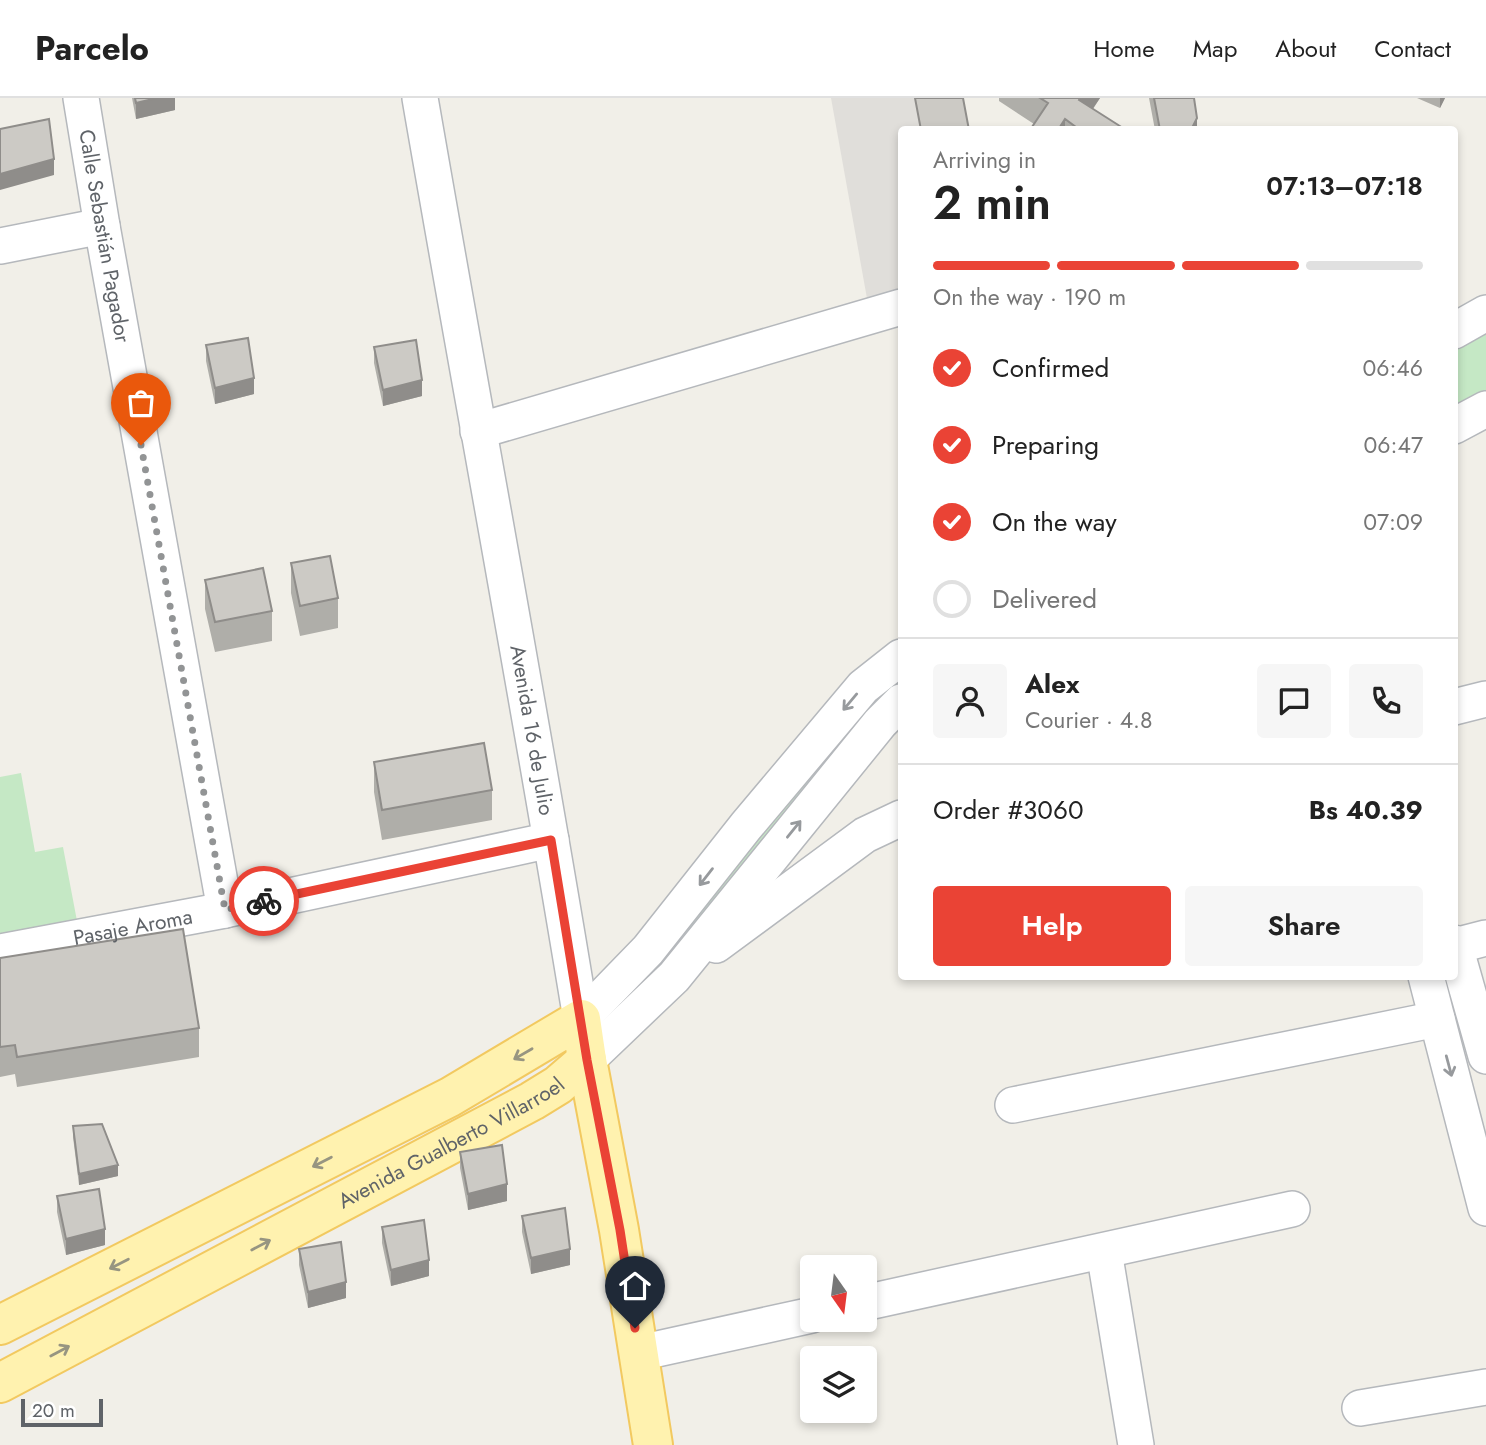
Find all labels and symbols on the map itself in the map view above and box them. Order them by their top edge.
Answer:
street label: Calle Sebastián Pagador [71,127,138,346]
pin [111,373,171,445]
street label: Avenida 16 de Julio [502,643,562,818]
one-way arrow [842,692,858,710]
one-way arrow [786,821,802,839]
courier [229,866,299,936]
one-way arrow [698,868,713,886]
street label: Pasaje Aroma [71,901,195,953]
one-way arrow [513,1047,533,1061]
one-way arrow [1443,1054,1456,1077]
street label: Avenida Gualberto Villarroel [333,1070,571,1216]
one-way arrow [312,1155,333,1169]
one-way arrow [250,1237,271,1251]
north arrow [800,1255,877,1332]
pin [605,1256,665,1328]
one-way arrow [109,1258,130,1272]
one-way arrow [49,1344,70,1358]
scale bar [21,1396,103,1428]

